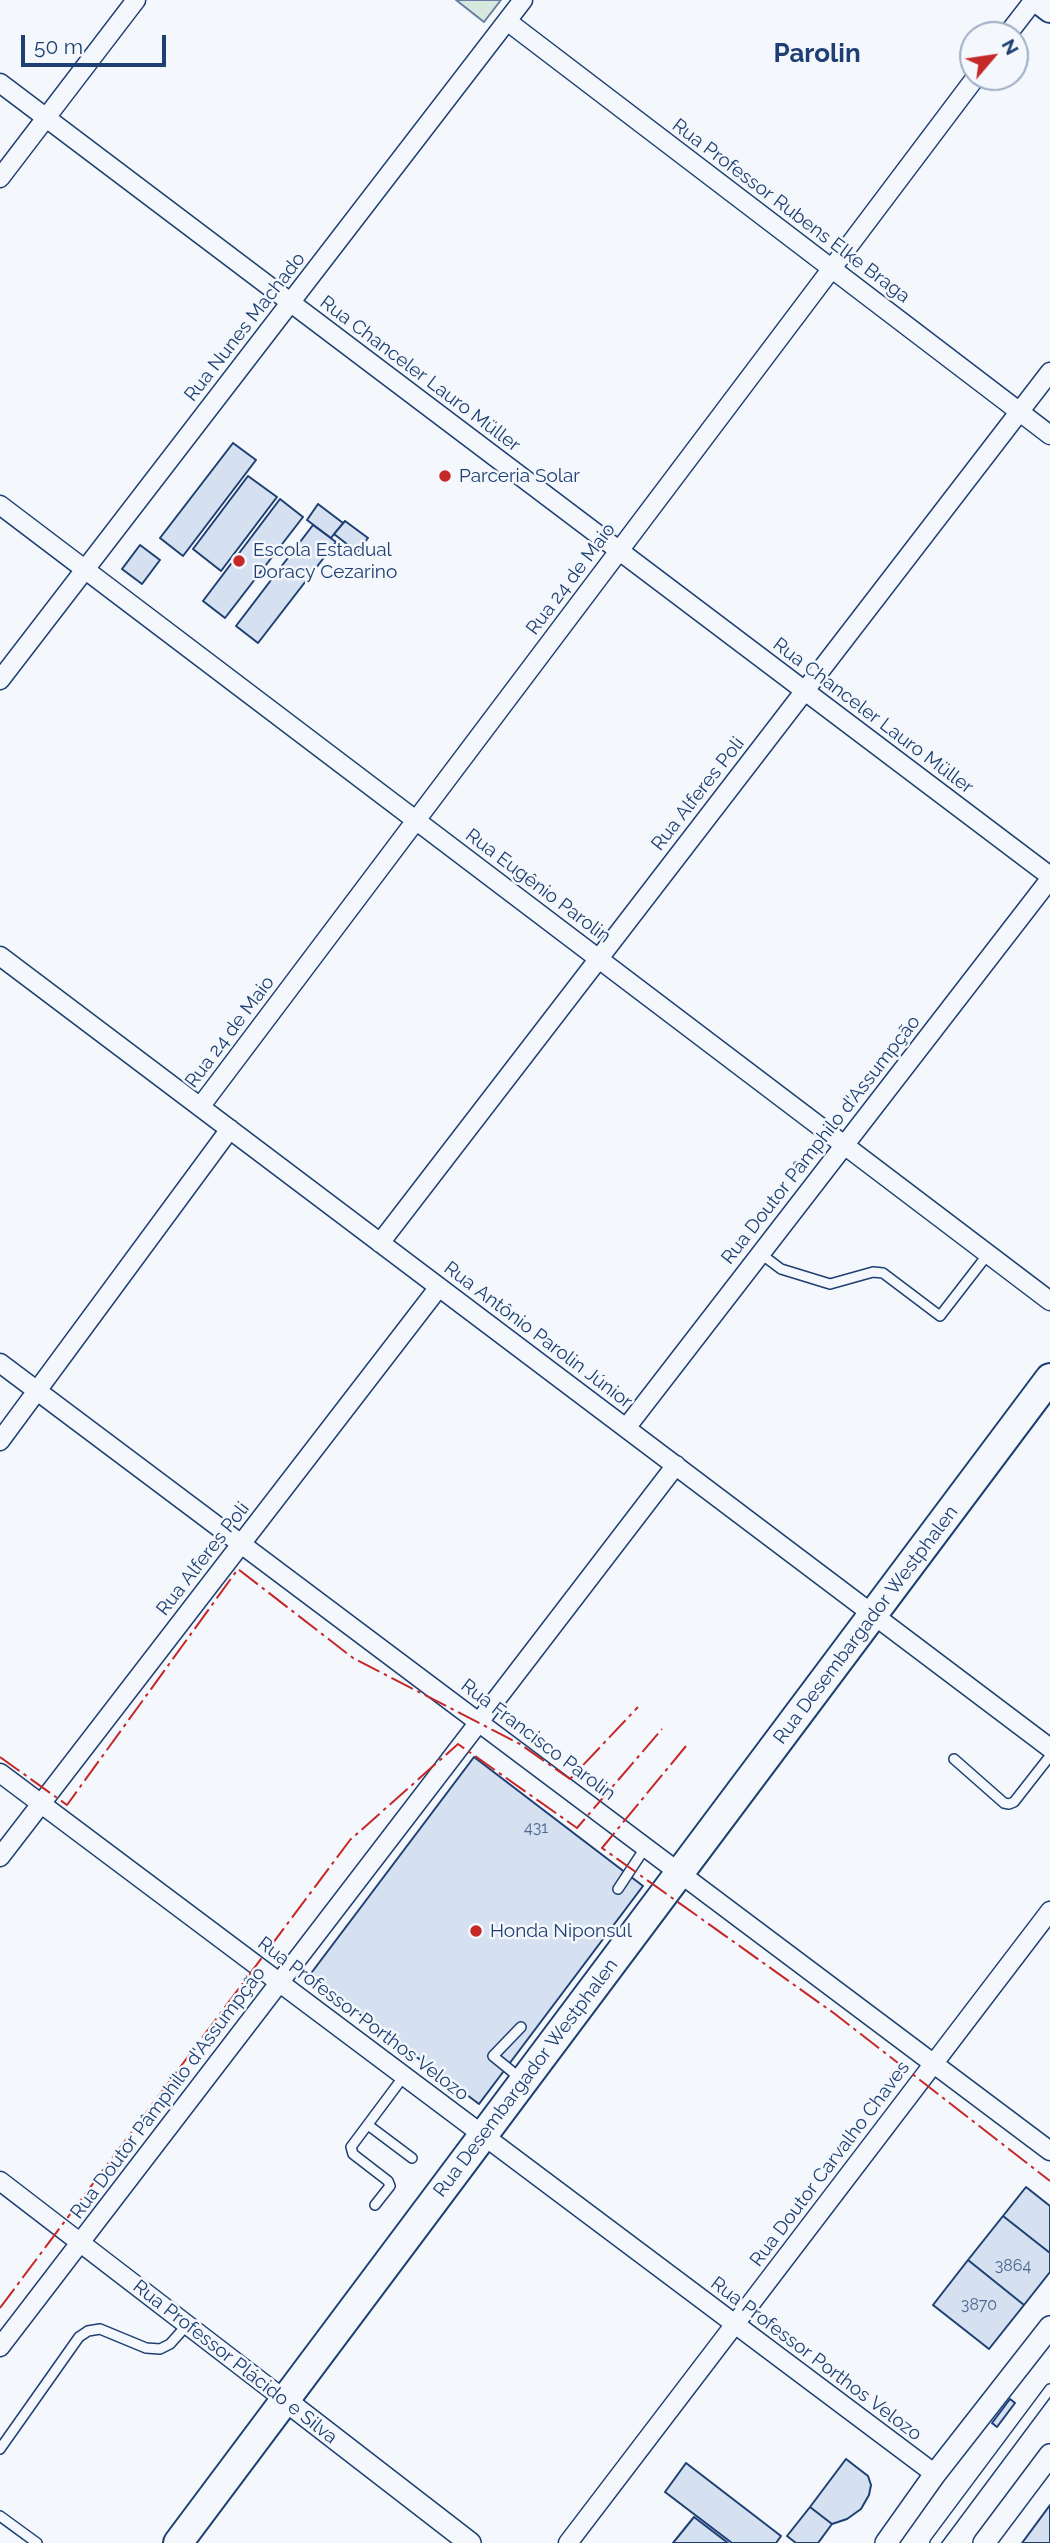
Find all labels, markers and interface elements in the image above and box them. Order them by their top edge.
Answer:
scale bar [24,21,170,65]
north arrow [959,21,1029,91]
text: 50 m [34,34,83,59]
text: N [997,35,1024,58]
district label: Parolin [773,38,861,70]
street label: Rua Professor Rubens Elke Braga [668,114,914,308]
street label: Rua Nunes Machado [180,248,310,406]
street label: Rua Chanceler Lauro Müller [315,291,525,457]
place label: Parceria Solar [459,465,580,487]
marker: Parceria Solar [437,468,453,484]
street label: Rua 24 de Maio [522,519,620,639]
place label: Escola Estadual Doracy Cezarino [253,539,397,583]
marker: Escola Estadual Doracy Cezarino [231,553,247,569]
street label: Rua Chanceler Lauro Müller [768,633,978,799]
street label: Rua Alferes Poli [647,733,749,855]
street label: Rua Eugênio Parolin [461,824,615,948]
street label: Rua 24 de Maio [181,972,279,1092]
street label: Rua Doutor Pâmphilo d'Assumpção [717,1011,925,1269]
street label: Rua Antônio Parolin Júnior [439,1257,637,1413]
street label: Rua Alferes Poli [152,1498,254,1620]
street label: Rua Desembargador Westphalen [769,1501,963,1749]
street label: Rua Francisco Parolin [456,1674,620,1806]
house number: 431 [524,1818,548,1838]
place label: Honda Niponsul [490,1920,632,1942]
marker: Honda Niponsul [468,1923,484,1939]
street label: Rua Professor Porthos Velozo [253,1932,473,2106]
street label: Rua Desembargador Westphalen [429,1954,623,2202]
street label: Rua Doutor Pâmphilo d'Assumpção [66,1962,270,2224]
street label: Rua Doutor Carvalho Chaves [745,2057,915,2271]
house number: 3864 [995,2256,1031,2276]
street label: Rua Professor Porthos Velozo [706,2272,926,2446]
street label: Rua Professor Plácido e Silva [128,2275,342,2449]
house number: 3870 [961,2295,997,2315]

